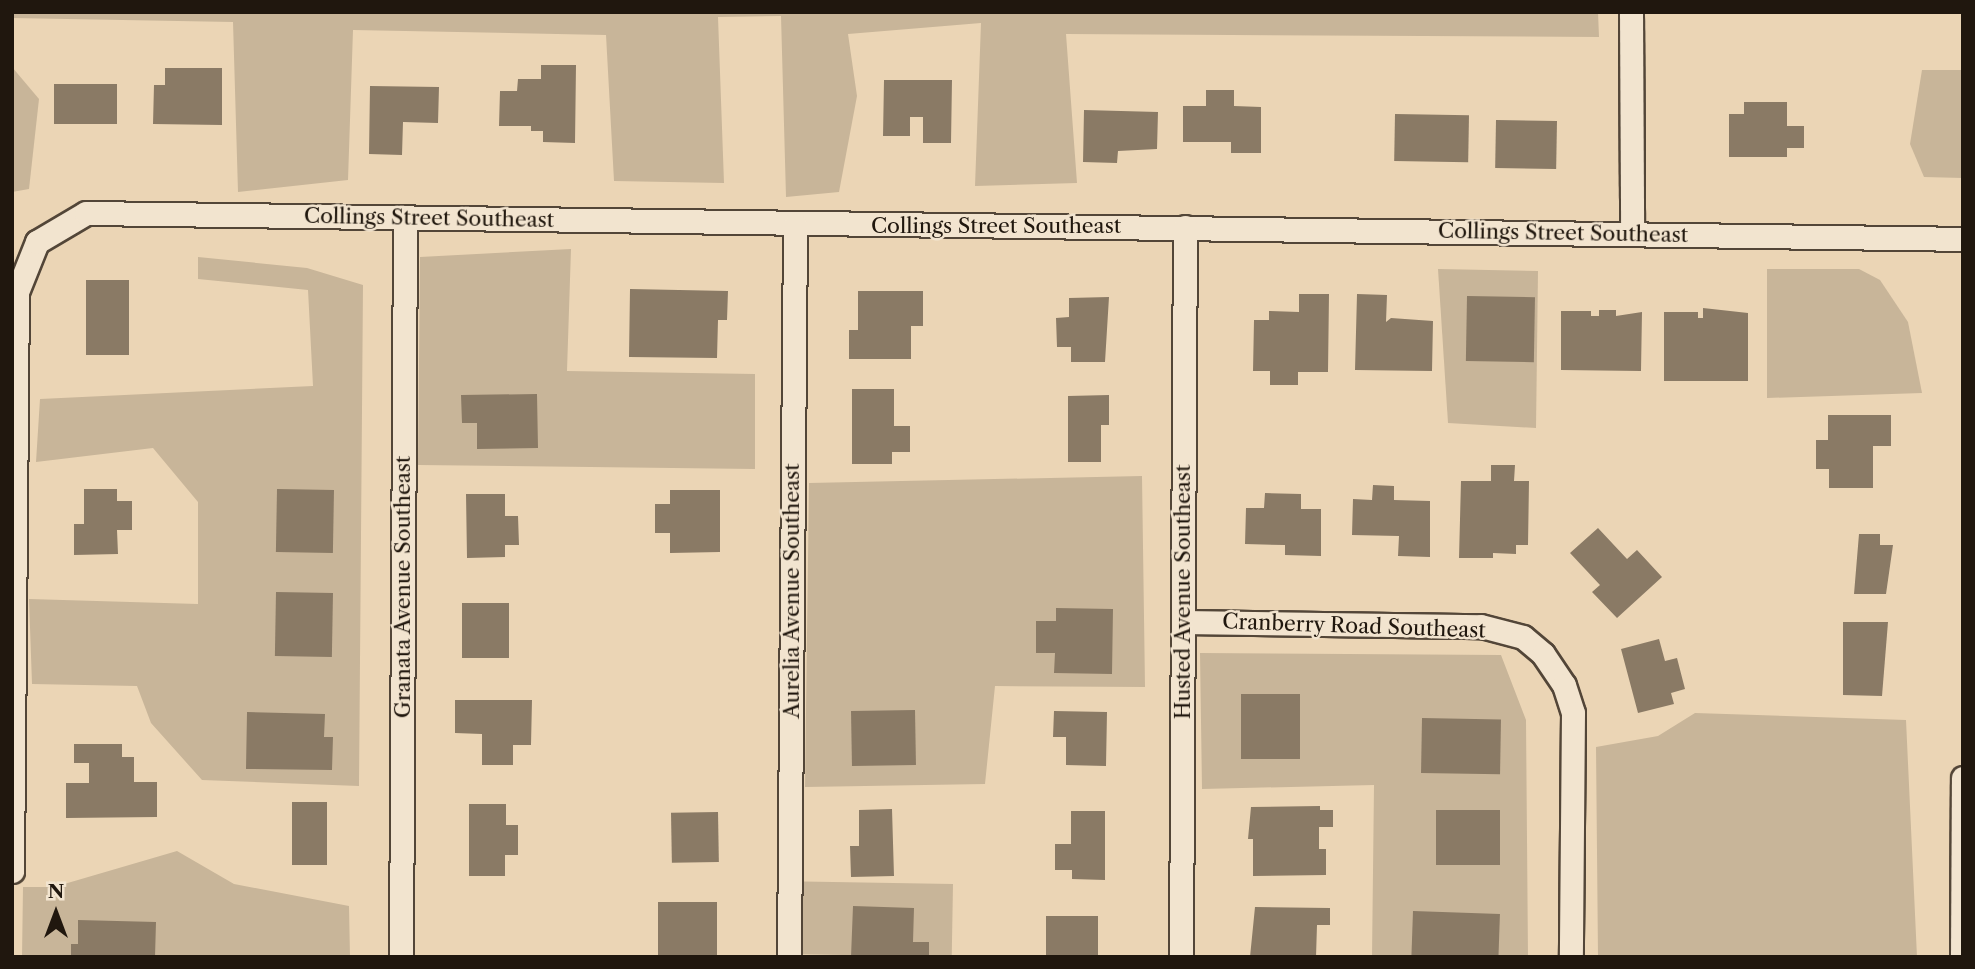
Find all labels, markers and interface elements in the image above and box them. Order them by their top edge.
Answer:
street label: Collings Street Southeast [304,203,554,233]
street label: Collings Street Southeast [871,213,1121,239]
street label: Collings Street Southeast [1438,218,1688,248]
street label: Granata Avenue Southeast [390,455,416,719]
street label: Aurelia Avenue Southeast [779,463,805,719]
street label: Husted Avenue Southeast [1170,464,1196,720]
street label: Cranberry Road Southeast [1221,609,1487,643]
north arrow [21,878,91,948]
text: N [48,880,64,903]

